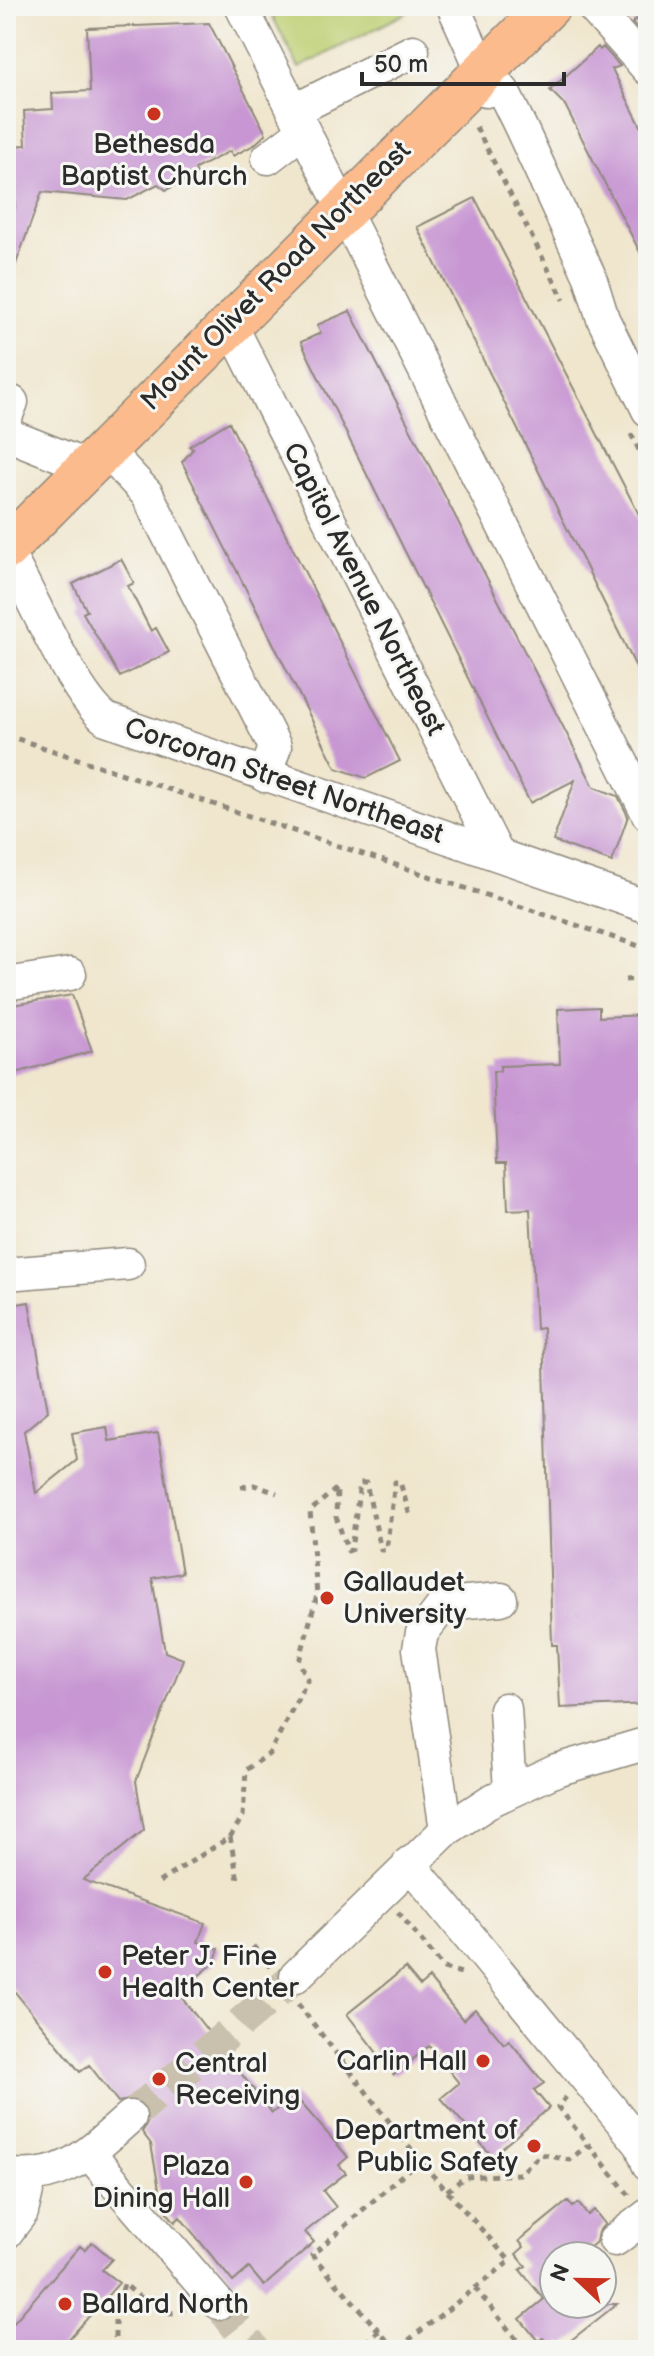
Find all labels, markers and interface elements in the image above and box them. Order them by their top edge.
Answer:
scale bar [362,36,564,86]
text: 50 m [374,50,428,79]
marker: Bethesda Baptist Church [145,105,163,123]
place label: Bethesda Baptist Church [61,128,247,193]
street label: Mount Olivet Road Northeast [134,134,418,418]
street label: Capitol Avenue Northeast [276,437,452,741]
street label: Corcoran Street Northeast [120,711,448,851]
place label: Gallaudet University [343,1566,467,1631]
marker: Gallaudet University [318,1589,336,1607]
place label: Peter J. Fine Health Center [121,1940,299,2005]
marker: Peter J. Fine Health Center [96,1963,114,1981]
place label: Carlin Hall [336,2045,467,2078]
place label: Central Receiving [175,2047,301,2112]
marker: Carlin Hall [474,2052,492,2070]
marker: Central Receiving [150,2070,168,2088]
place label: Department of Public Safety [334,2114,518,2179]
marker: Department of Public Safety [525,2137,543,2155]
place label: Plaza Dining Hall [92,2150,230,2215]
marker: Plaza Dining Hall [237,2173,255,2191]
north arrow [538,2240,618,2320]
text: N [545,2260,576,2286]
place label: Ballard North [81,2288,249,2321]
marker: Ballard North [56,2295,74,2313]

